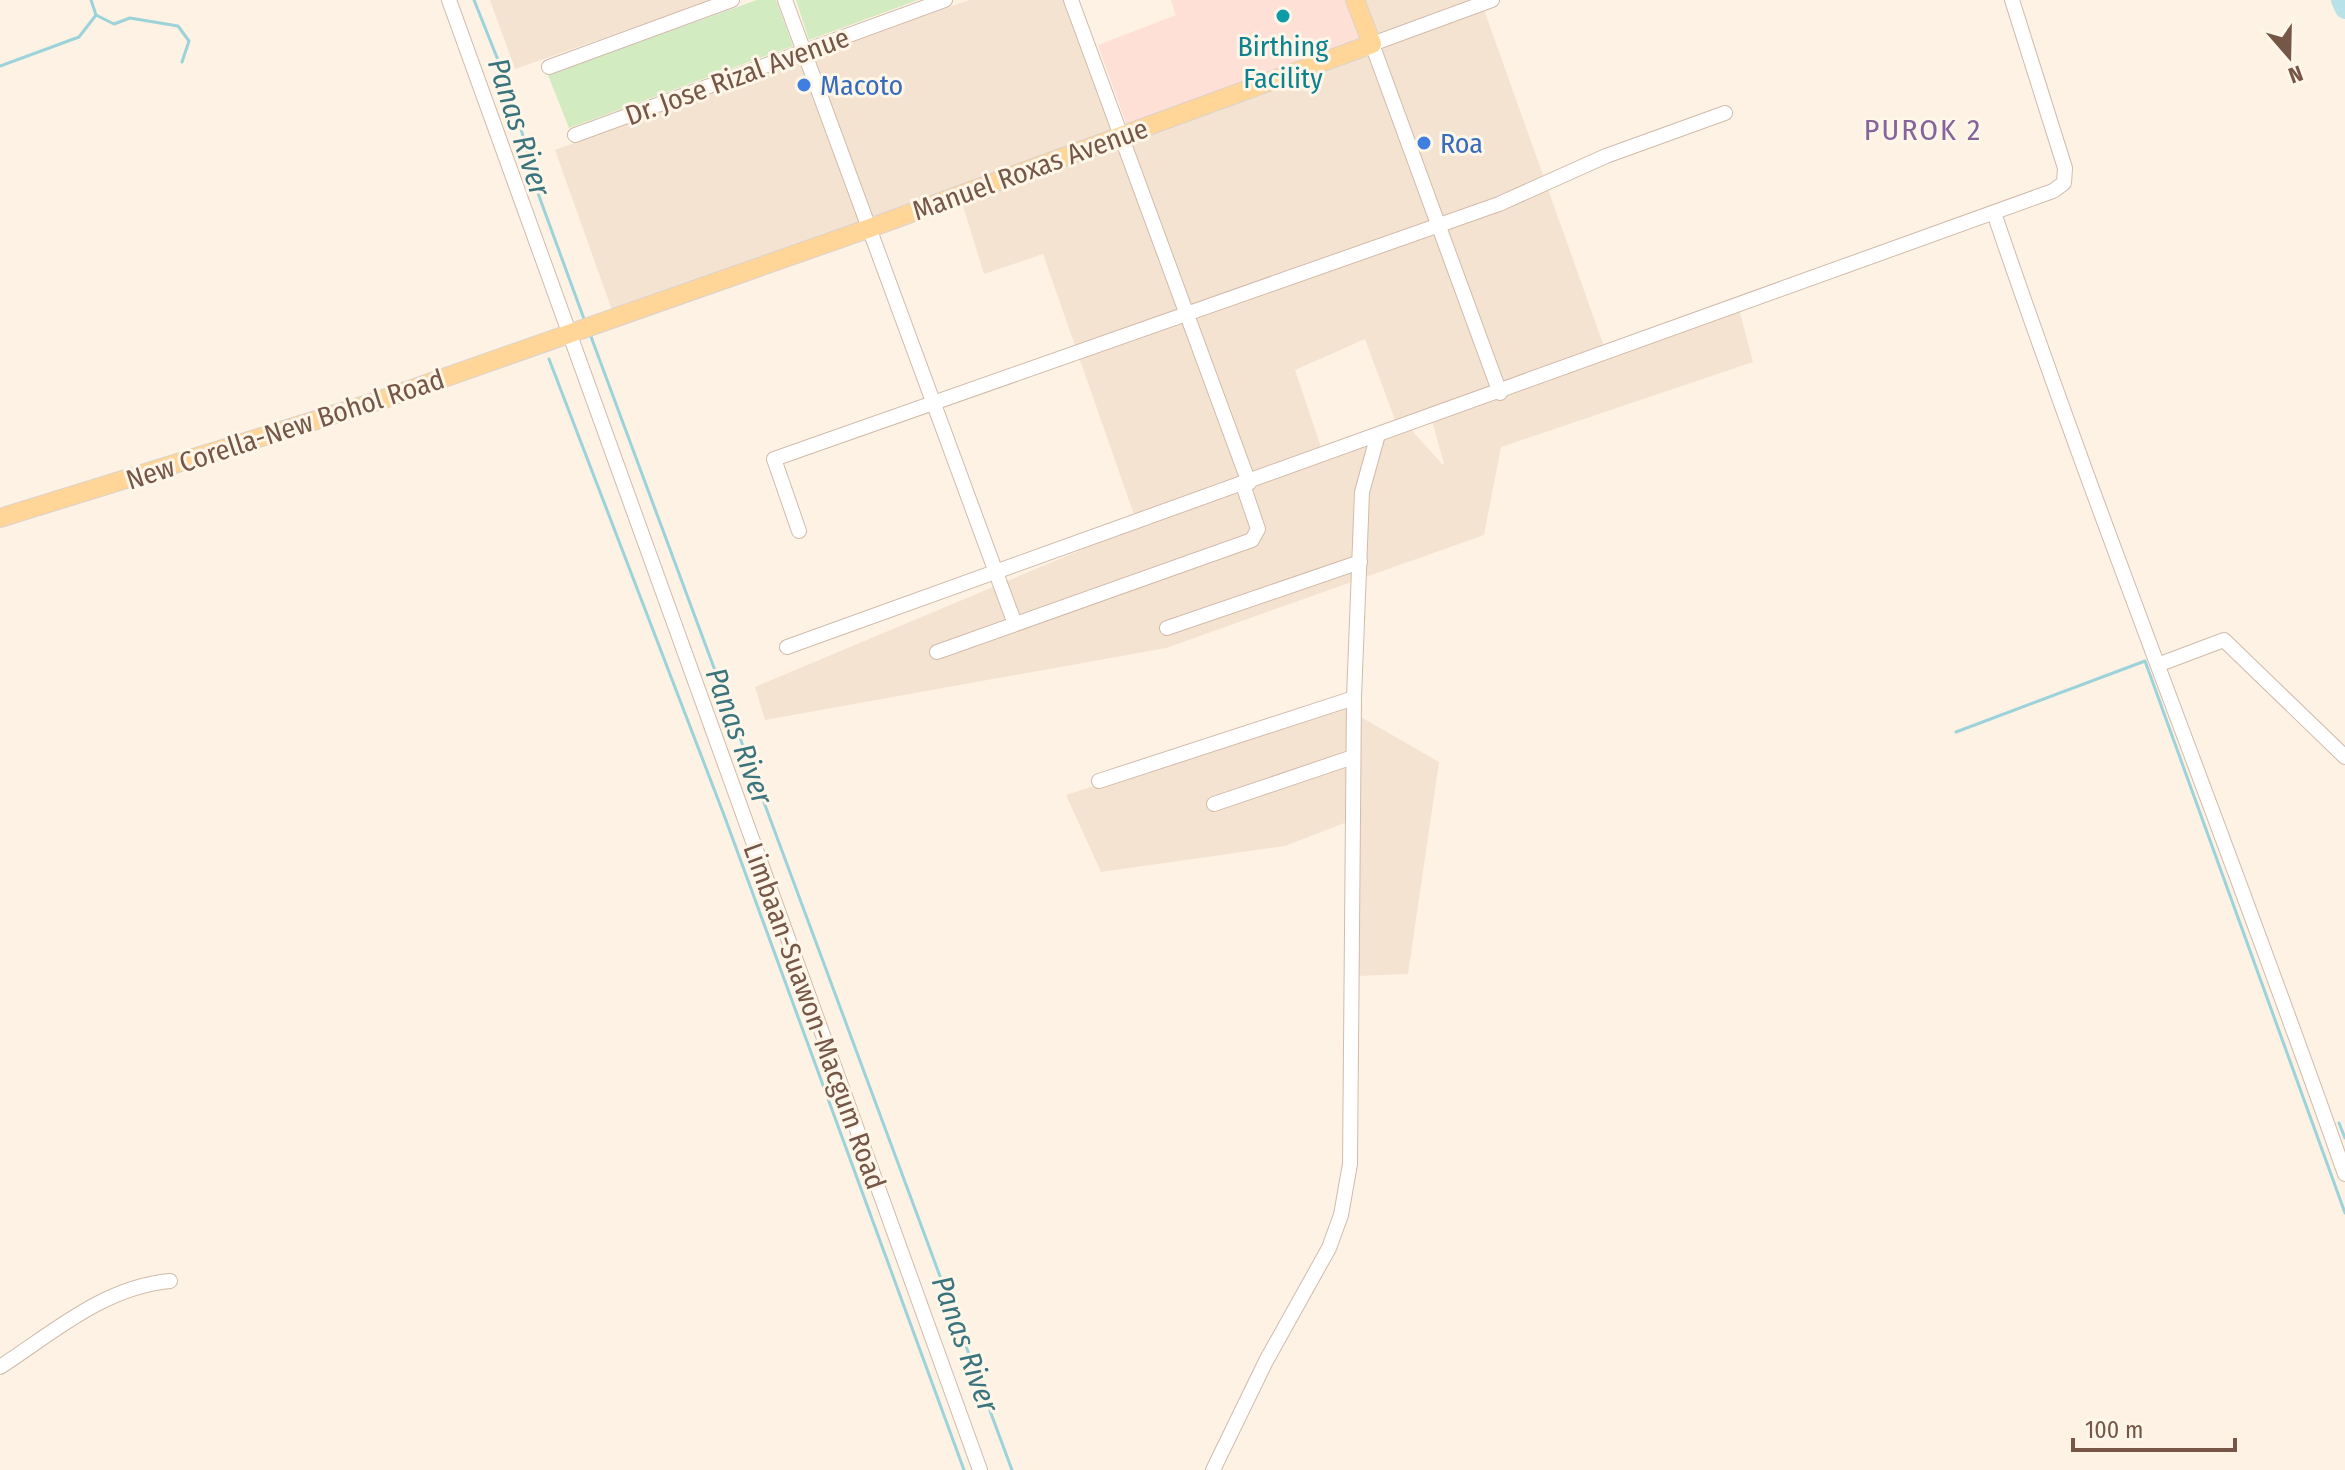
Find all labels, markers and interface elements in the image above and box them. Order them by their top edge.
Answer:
marker: Birthing Facility [1274,7,1292,25]
north arrow [2249,16,2329,96]
street label: Dr. Jose Rizal Avenue [621,21,854,132]
place label: Birthing Facility [1237,30,1329,95]
water label: Panas River [480,54,559,202]
text: N [2285,59,2306,89]
place label: Macoto [820,69,903,102]
marker: Macoto [795,76,813,94]
street label: Manuel Roxas Avenue [908,112,1152,227]
district label: PUROK 2 [1864,112,1982,148]
place label: Roa [1440,127,1483,160]
marker: Roa [1415,134,1433,152]
street label: New Corella-New Bohol Road [122,362,448,497]
water label: Panas River [698,663,781,811]
street label: Limbaan-Suawon-Macgum Road [736,838,893,1194]
water label: Panas River [924,1271,1007,1419]
scale bar [2073,1402,2235,1452]
text: 100 m [2085,1416,2143,1444]

